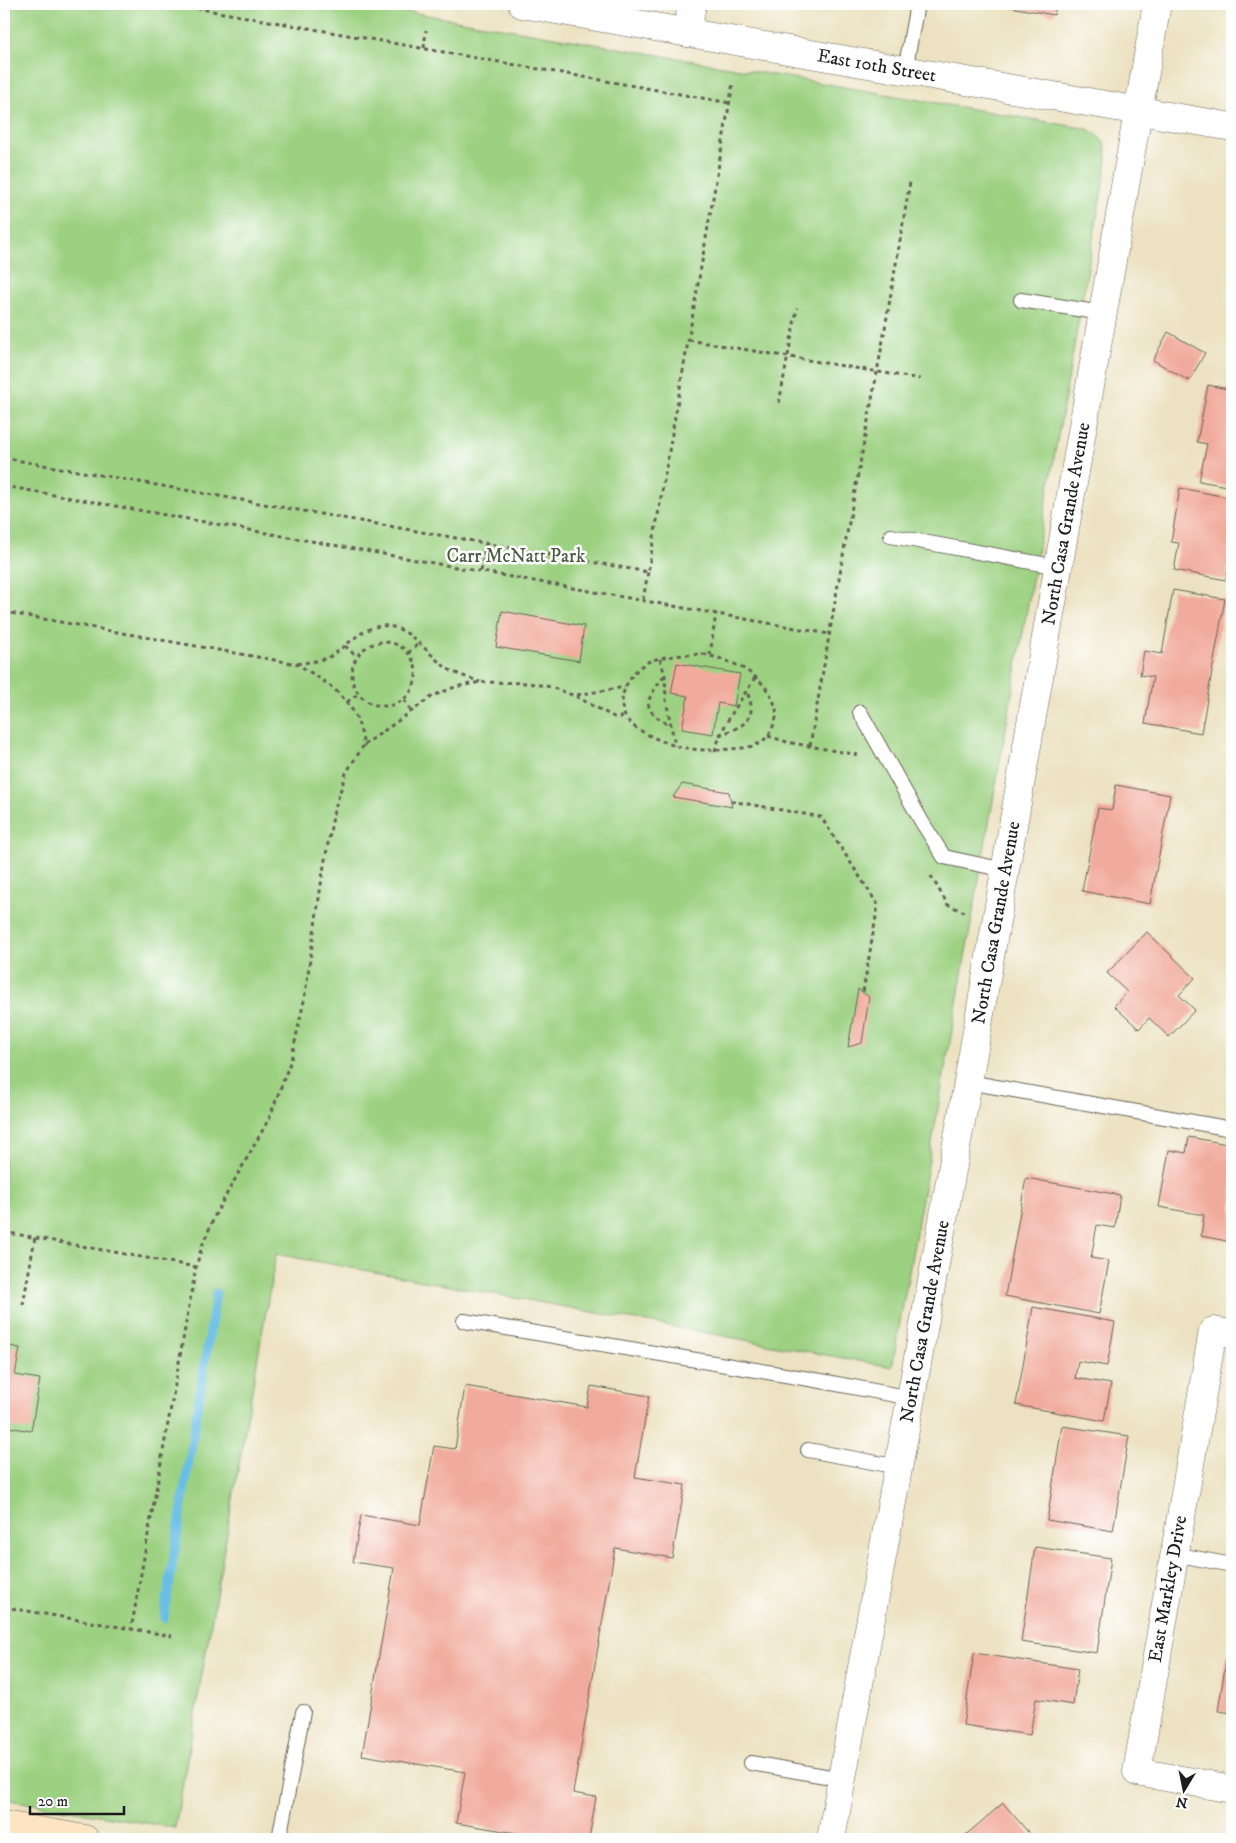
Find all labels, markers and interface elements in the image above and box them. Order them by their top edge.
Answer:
street label: East 10th Street [815,44,938,87]
street label: North Casa Grande Avenue [1037,421,1095,627]
park label: Carr McNatt Park [447,545,586,568]
street label: North Casa Grande Avenue [967,819,1025,1026]
street label: North Casa Grande Avenue [895,1218,954,1425]
street label: East Markley Drive [1144,1514,1192,1664]
north arrow [1158,1766,1208,1816]
scale bar [30,1783,124,1815]
text: 20 m [38,1792,68,1811]
text: N [1174,1792,1189,1812]

